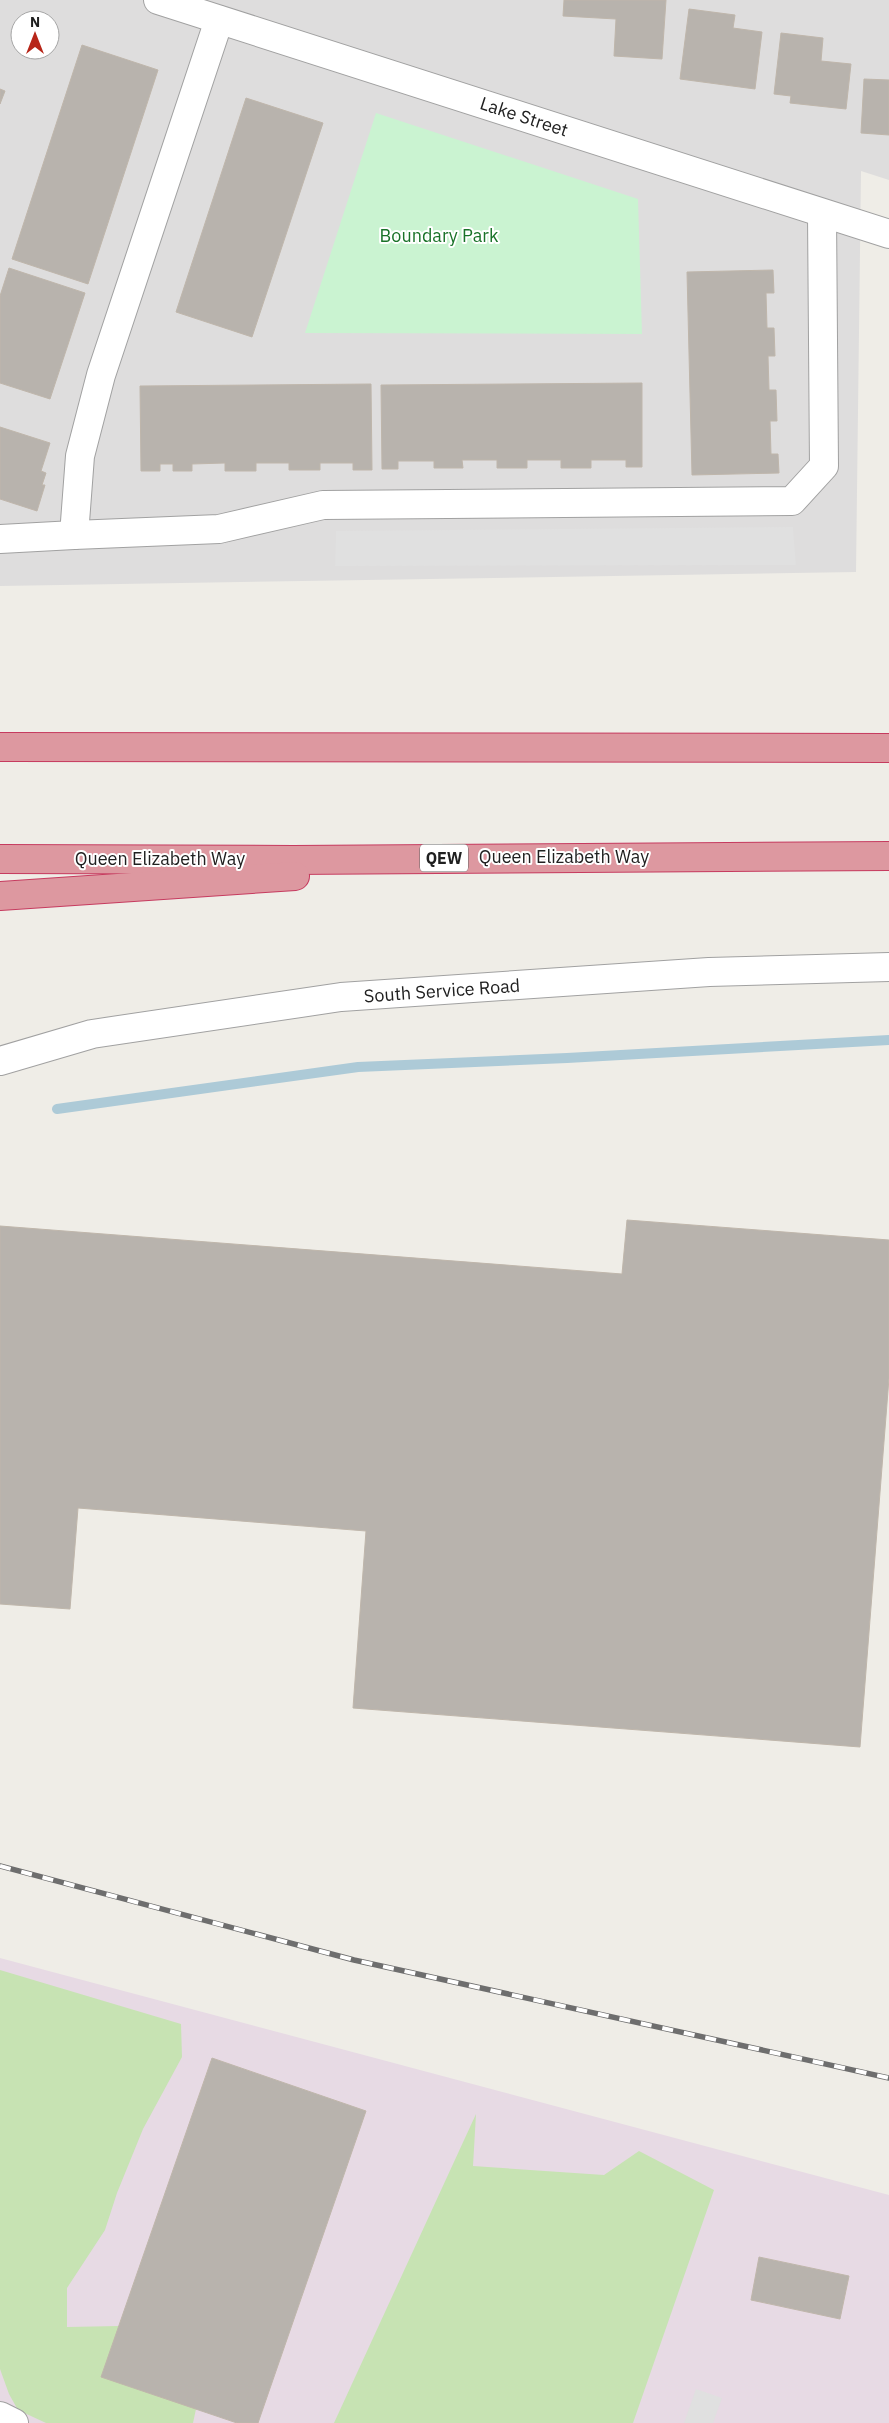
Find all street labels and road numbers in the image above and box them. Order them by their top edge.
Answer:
street label: Lake Street [477,91,571,142]
road number: QEW [420,844,468,871]
street label: Queen Elizabeth Way [479,845,649,868]
street label: Queen Elizabeth Way [75,847,245,870]
street label: South Service Road [363,974,521,1007]

